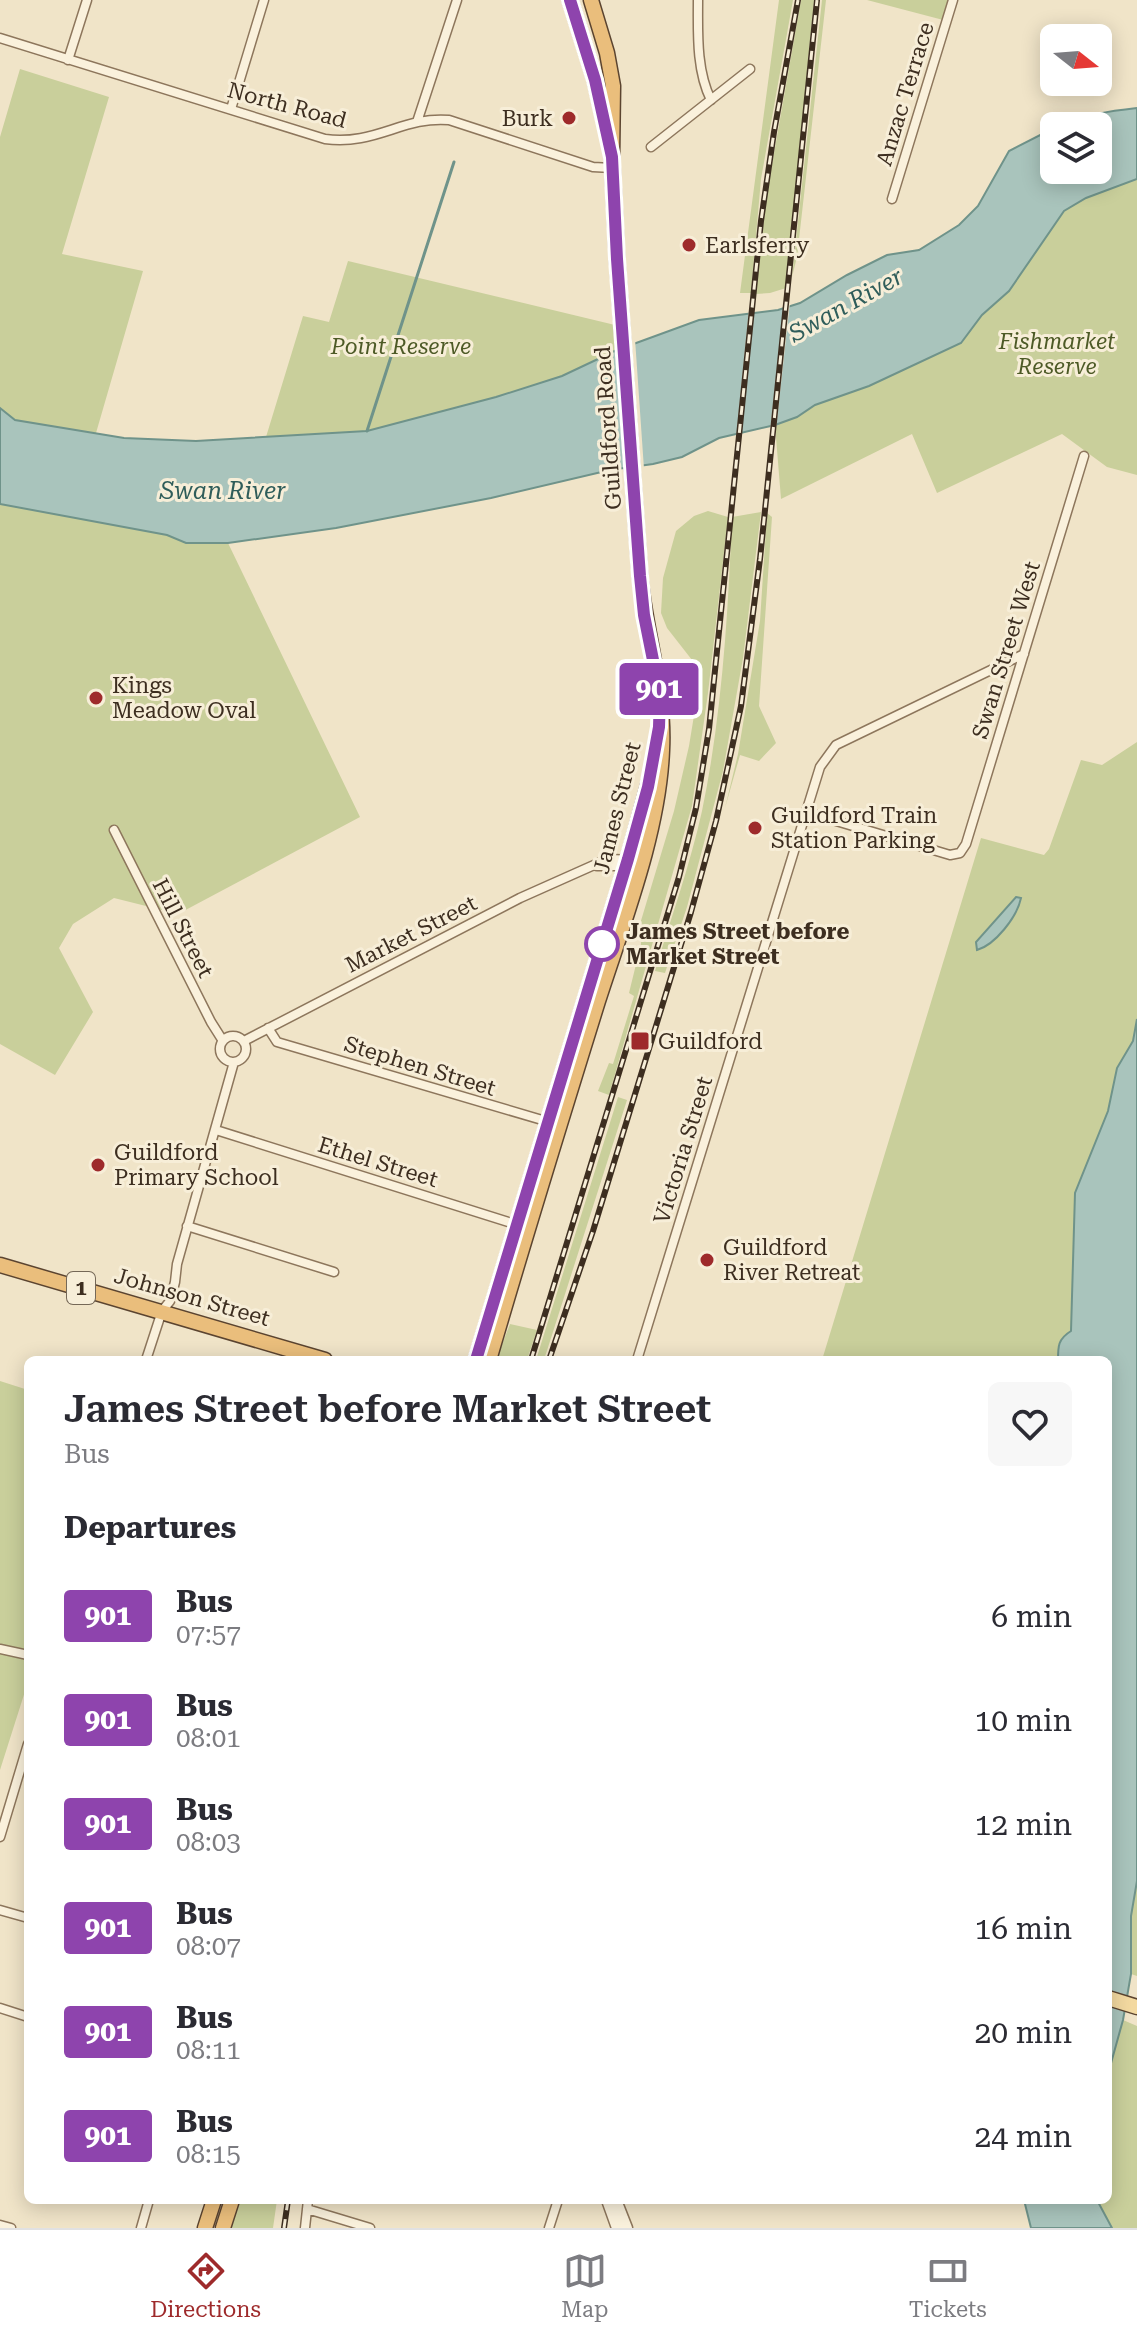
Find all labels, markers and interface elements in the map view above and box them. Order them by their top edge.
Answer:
street label: Anzac Terrace [871,19,939,169]
north arrow [1040,24,1112,96]
map controls [1040,24,1112,184]
street label: North Road [225,77,349,133]
place label: Burk [502,106,553,131]
marker: Burk [560,109,578,127]
button: layers [1040,112,1112,184]
place label: Earlsferry [705,233,809,258]
marker: Earlsferry [680,236,698,254]
water label: Swan River [783,262,908,348]
park label: Fishmarket Reserve [998,329,1116,379]
park label: Point Reserve [330,334,471,359]
street label: Guildford Road [590,345,626,511]
water label: Swan River [159,477,286,505]
street label: Swan Street West [967,558,1045,742]
line badge: 901 [613,663,705,715]
text: 901 [635,672,683,705]
place label: Kings Meadow Oval [112,673,256,723]
marker: Kings Meadow Oval [87,689,105,707]
street label: James Street [589,739,645,877]
place label: Guildford Train Station Parking [771,803,937,853]
marker: Guildford Train Station Parking [746,819,764,837]
street label: Hill Street [147,874,219,982]
street label: Market Street [341,890,481,978]
place label: James Street before Market Street [626,919,849,969]
marker: James Street before Market Street [585,927,619,961]
place label: Guildford [658,1029,762,1054]
marker: Guildford [629,1030,651,1052]
street label: Stephen Street [341,1031,499,1101]
street label: Victoria Street [649,1073,717,1227]
street label: Ethel Street [315,1132,441,1192]
place label: Guildford Primary School [114,1140,279,1190]
marker: Guildford Primary School [89,1156,107,1174]
place label: Guildford River Retreat [723,1235,860,1285]
marker: Guildford River Retreat [698,1251,716,1269]
street label: Johnson Street [111,1263,273,1331]
road number: 1 [67,1272,95,1304]
button: heart [988,1382,1072,1466]
text: James Street before Market Street [64,1387,711,1431]
text: Bus [64,1439,110,1469]
text: Departures [64,1510,236,1545]
text: Bus [176,1584,233,1619]
text: 901 [84,1599,132,1632]
text: 6 min [991,1599,1072,1634]
text: 07:57 [176,1619,241,1649]
text: Bus [176,1688,233,1723]
text: 901 [84,1703,132,1736]
text: 10 min [975,1703,1072,1738]
text: 08:01 [176,1723,241,1753]
text: Bus [176,1792,233,1827]
text: 901 [84,1807,132,1840]
text: 12 min [975,1807,1072,1842]
text: 08:03 [176,1827,241,1857]
text: Bus [176,1896,233,1931]
text: 901 [84,1911,132,1944]
text: 16 min [975,1911,1072,1946]
text: 08:07 [176,1931,241,1961]
text: Bus [176,2000,233,2035]
text: 901 [84,2015,132,2048]
text: 20 min [975,2015,1072,2050]
text: 08:11 [176,2035,241,2065]
text: Bus [176,2104,233,2139]
text: 901 [84,2119,132,2152]
text: 24 min [975,2119,1072,2154]
text: 08:15 [176,2139,241,2169]
tab: Directions [150,2249,261,2322]
tab: Map [561,2249,608,2322]
tab: Tickets [909,2249,987,2322]

